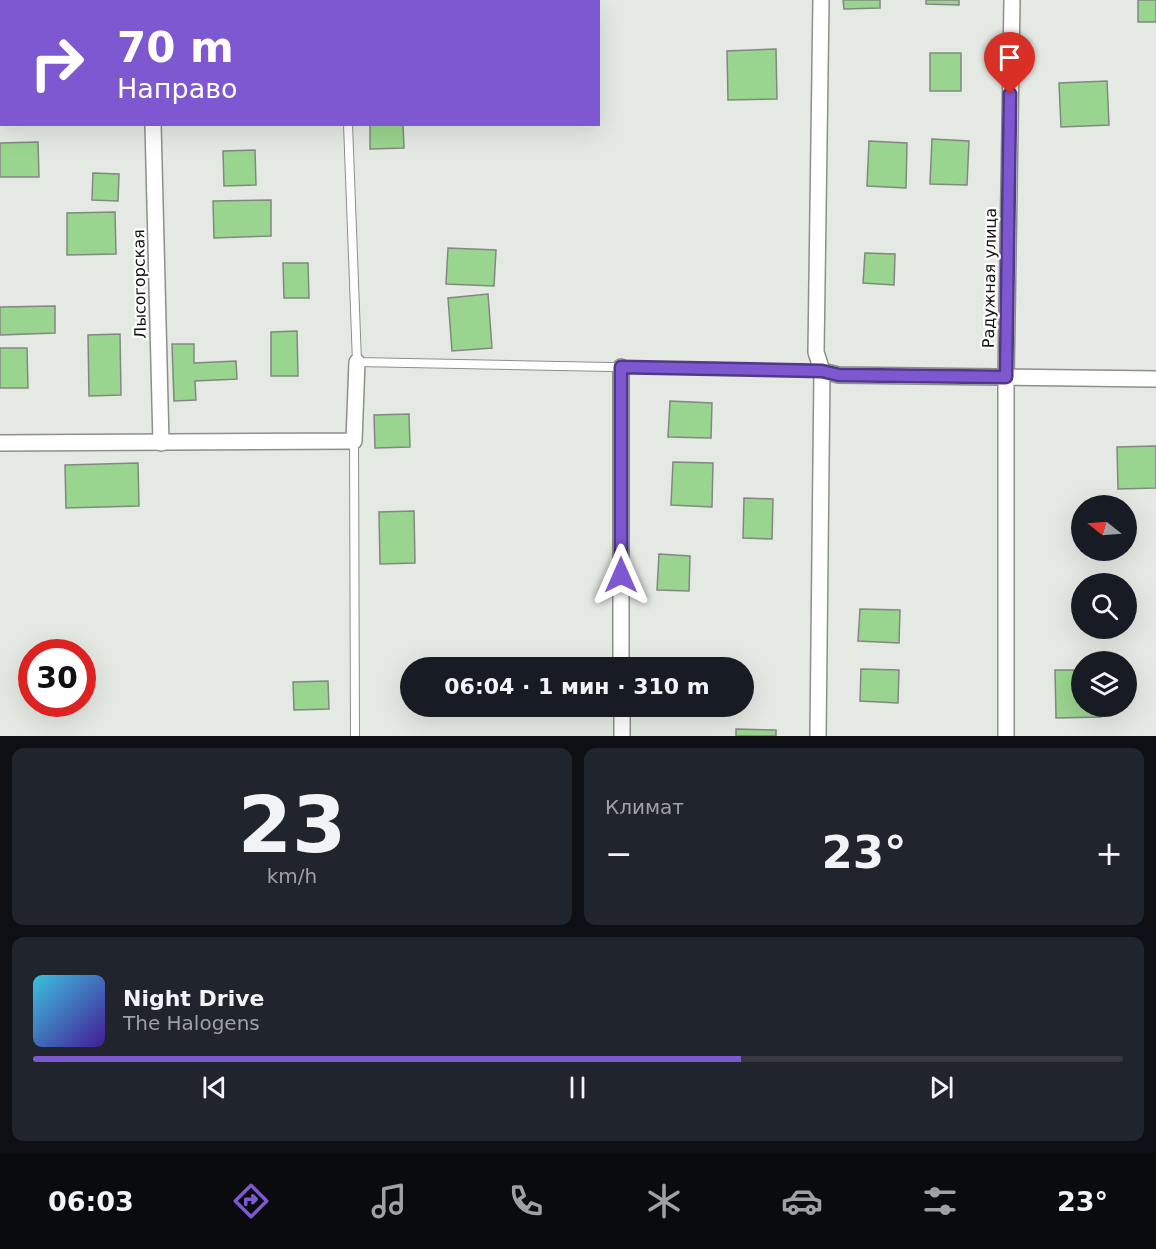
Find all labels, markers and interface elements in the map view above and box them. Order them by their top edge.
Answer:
text: 70 m [117,23,234,72]
icon: right [18,24,96,102]
pin [984,32,1035,94]
icon: arrive [993,41,1026,74]
text: Направо [117,73,238,104]
street label: Радужная улица [979,208,1000,348]
street label: Лысогорская [129,229,150,339]
north arrow [1071,495,1137,561]
map controls [1071,495,1137,717]
position arrow [589,543,653,607]
button: search [1071,573,1137,639]
speed limit sign: 30 [18,639,96,717]
button: layers [1071,651,1137,717]
text: 06:04 · 1 мин · 310 m [444,674,710,699]
text: 23 [238,780,346,870]
text: Климат [605,795,684,819]
text: 23° [821,826,907,879]
text: − [605,834,633,873]
text: + [1095,834,1123,873]
text: km/h [267,864,317,888]
text: Night Drive [123,986,264,1011]
text: The Halogens [123,1011,260,1035]
icon: previous [198,1071,231,1104]
icon: pause [561,1071,594,1104]
icon: next [925,1071,958,1104]
icon: directions [230,1180,272,1222]
icon: music [368,1180,410,1222]
icon: phone [505,1180,547,1222]
icon: climate [643,1180,685,1222]
icon: car [781,1180,823,1222]
icon: filters [919,1180,961,1222]
text: 06:03 [48,1186,134,1217]
text: 23° [1057,1186,1108,1217]

